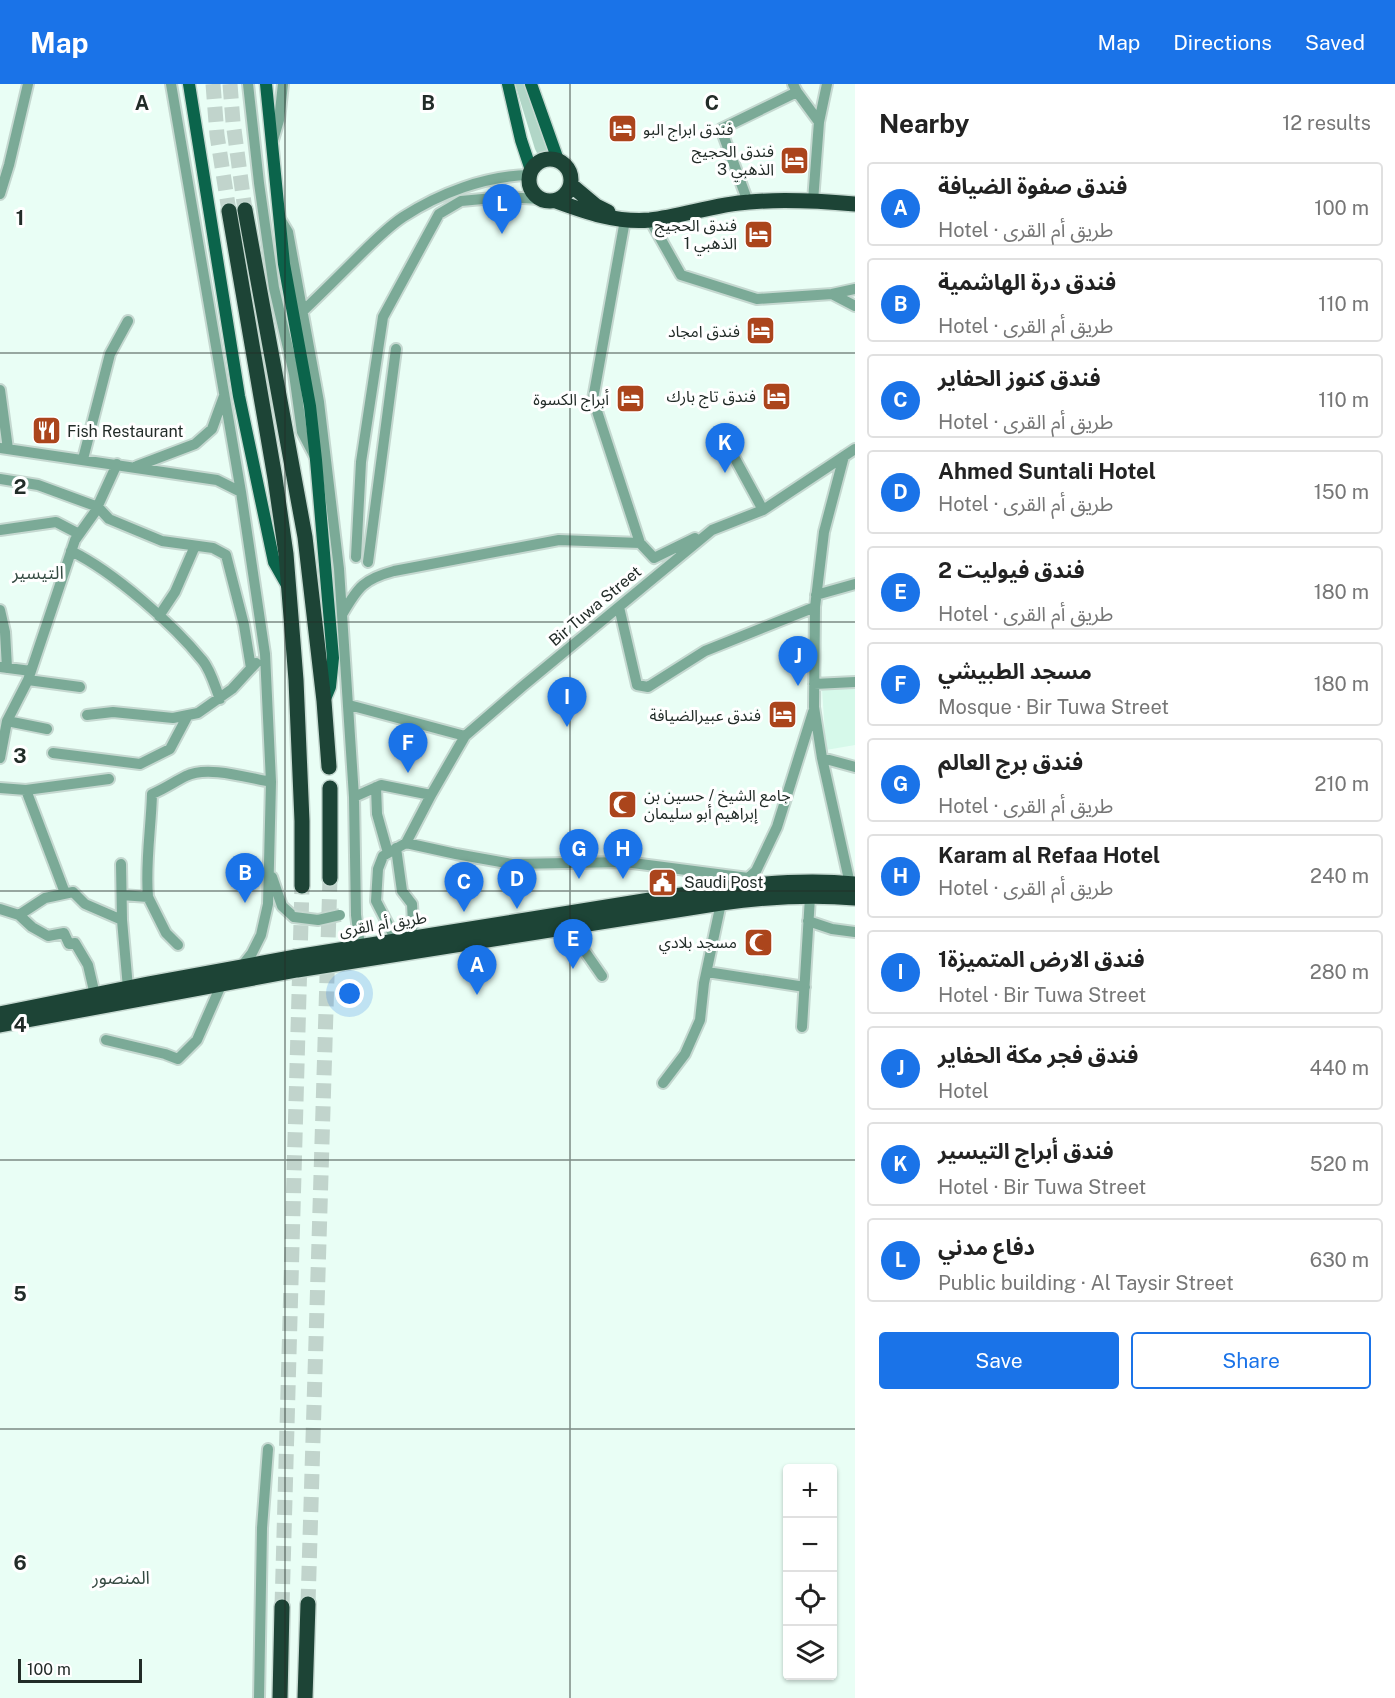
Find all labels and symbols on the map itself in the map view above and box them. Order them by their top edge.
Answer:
text: A [135,91,149,115]
text: B [421,91,435,115]
text: C [705,91,719,115]
hotel icon: فندق ابراج البو [606,113,638,145]
place label: فندق ابراج البو [643,120,733,142]
place label: فندق الحجيج الذهبي 3 [692,142,774,181]
hotel icon: فندق الحجيج الذهبي 3 [779,144,811,176]
pin: L [482,184,522,234]
text: 1 [16,206,24,230]
place label: فندق الحجيج الذهبي 1 [655,216,737,255]
hotel icon: فندق الحجيج الذهبي 1 [742,218,774,250]
hotel icon: فندق امجاد [745,315,777,347]
place label: فندق امجاد [668,322,740,341]
hotel icon: فندق تاج بارك [761,380,793,412]
hotel icon: أبراج الكسوة [614,383,646,415]
place label: فندق تاج بارك [666,387,756,409]
place label: أبراج الكسوة [533,389,609,412]
restaurant icon: Fish Restaurant [30,415,62,447]
place label: Fish Restaurant [67,422,184,441]
pin: K [706,424,744,473]
text: 2 [14,475,26,499]
district label: التيسير [11,562,64,584]
street label: Bir Tuwa Street [545,562,645,650]
pin: J [778,636,818,686]
pin: I [548,678,586,727]
hotel icon: فندق عبيرالضيافة [766,699,798,731]
place label: فندق عبيرالضيافة [649,706,761,725]
pin: F [388,724,428,773]
text: 3 [13,744,27,768]
place label: جامع الشيخ / حسين بن إبراهيم أبو سليمان [644,786,791,826]
mosque icon: جامع الشيخ / حسين بن إبراهيم أبو سليمان [607,788,639,820]
pin: G [560,830,598,879]
pin: H [604,830,642,879]
pin: B [226,854,264,903]
pin: D [498,860,536,909]
pin: C [444,862,484,912]
public building icon: Saudi Post [647,866,679,898]
place label: Saudi Post [684,873,763,892]
street label: طريق أم القرى [338,908,429,943]
pin: E [554,920,592,969]
mosque icon: مسجد بلادي [742,926,774,958]
place label: مسجد بلادي [659,933,737,954]
pin: A [458,946,496,995]
your location [335,979,364,1008]
text: 4 [13,1013,27,1037]
text: 5 [13,1282,27,1306]
text: 6 [13,1551,27,1575]
district label: المنصور [91,1567,150,1589]
scale bar [18,1656,142,1684]

